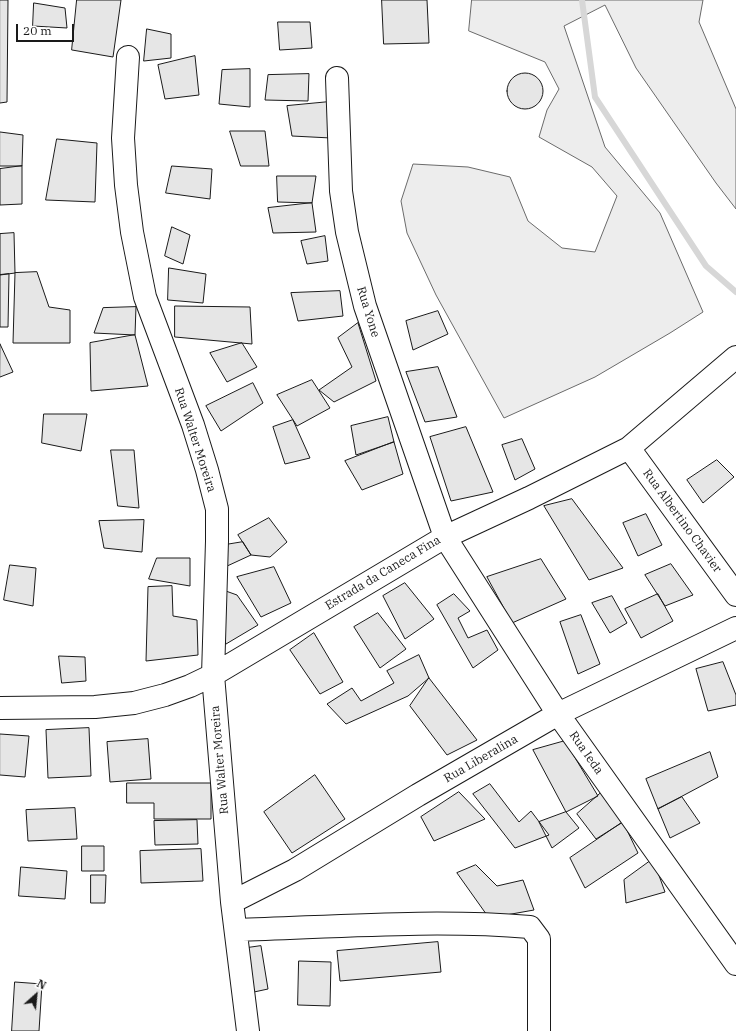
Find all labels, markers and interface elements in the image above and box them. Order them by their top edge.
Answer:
scale bar [18,16,76,42]
text: 20 m [23,23,52,38]
street label: Rua Yone [353,285,383,339]
street label: Rua Walter Moreira [171,386,219,494]
street label: Rua Albertino Chavier [640,466,724,576]
street label: Estrada da Caneca Fina [323,533,443,613]
street label: Rua Walter Moreira [208,705,232,815]
street label: Rua Ieda [566,729,606,777]
street label: Rua Liberalina [442,732,520,786]
north arrow [16,975,56,1015]
text: N [34,976,48,993]

